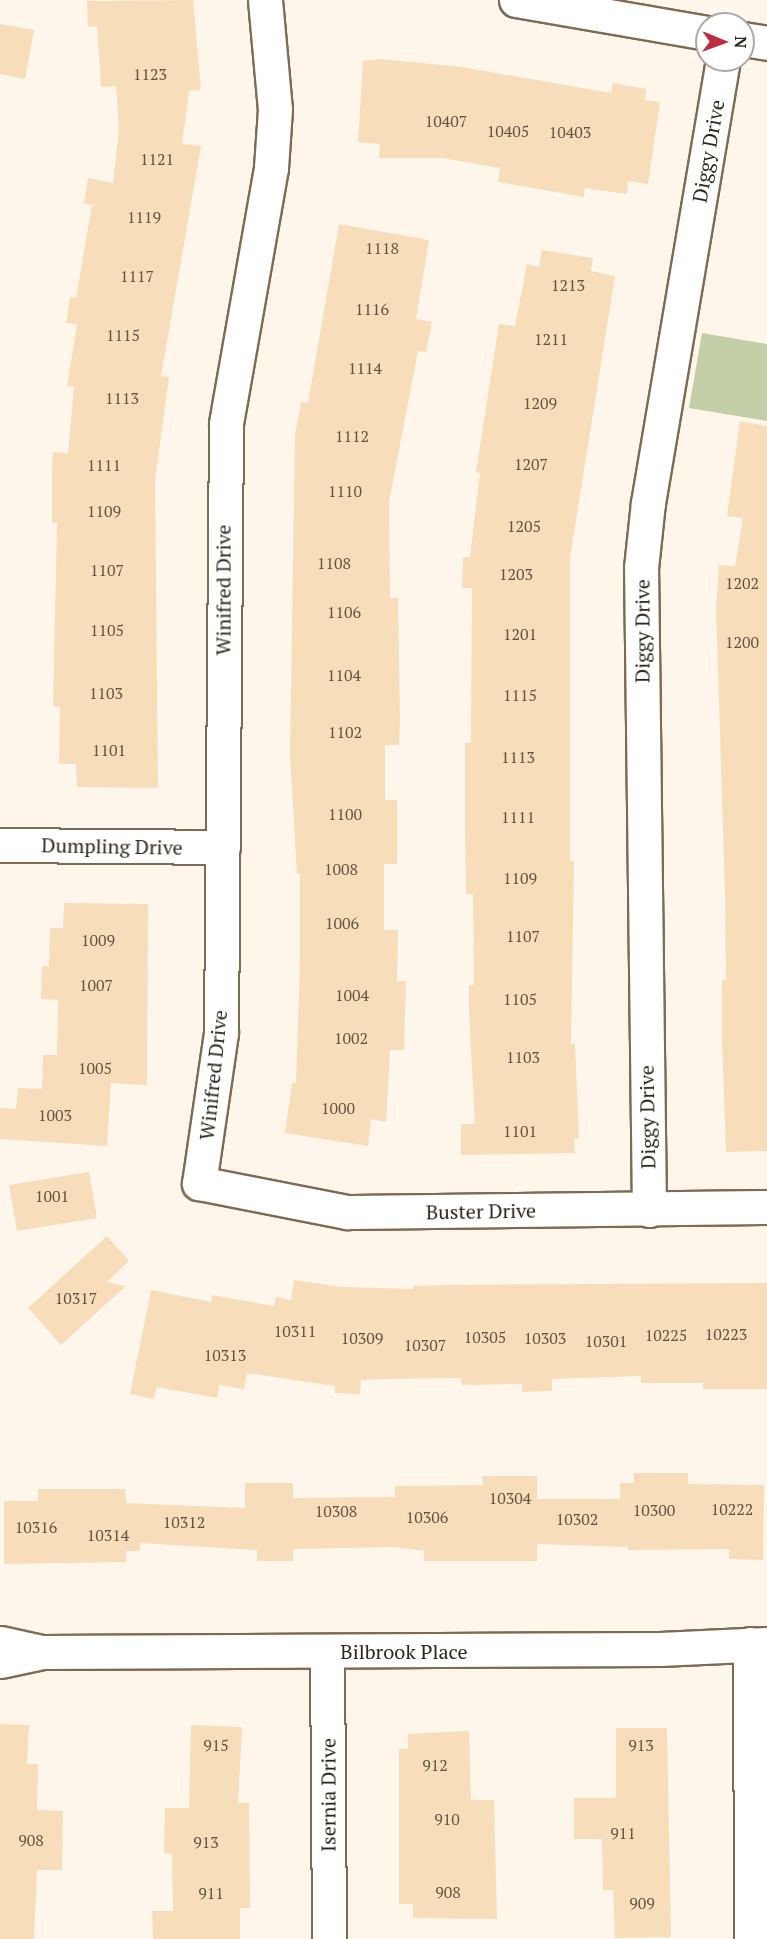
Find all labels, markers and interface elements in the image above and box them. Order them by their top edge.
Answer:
north arrow [695,12,755,72]
text: N [730,36,752,49]
house number: 1123 [133,64,167,84]
street label: Diggy Drive [687,98,729,204]
house number: 10407 [425,111,467,131]
house number: 10405 [487,121,529,141]
house number: 10403 [549,122,591,142]
house number: 1121 [140,149,174,169]
house number: 1119 [127,207,161,227]
house number: 1118 [365,238,399,258]
house number: 1117 [120,266,154,286]
house number: 1213 [551,275,585,295]
house number: 1116 [355,299,389,319]
house number: 1115 [106,325,140,345]
house number: 1211 [534,329,568,349]
house number: 1114 [348,358,382,378]
house number: 1113 [105,388,139,408]
house number: 1209 [523,393,557,413]
house number: 1112 [335,426,369,446]
house number: 1207 [514,454,548,474]
house number: 1111 [87,455,121,475]
house number: 1110 [328,481,362,501]
house number: 1109 [87,501,121,521]
house number: 1205 [507,516,541,536]
street label: Winifred Drive [211,525,235,655]
house number: 1108 [317,553,351,573]
house number: 1107 [90,560,124,580]
house number: 1203 [499,564,533,584]
house number: 1202 [725,573,759,593]
street label: Diggy Drive [630,579,654,683]
house number: 1106 [327,602,361,622]
house number: 1105 [90,620,124,640]
house number: 1201 [503,624,537,644]
house number: 1200 [725,632,759,652]
house number: 1104 [327,665,361,685]
house number: 1103 [89,683,123,703]
house number: 1115 [503,685,537,705]
house number: 1102 [328,722,362,742]
house number: 1101 [92,740,126,760]
house number: 1113 [501,747,535,767]
house number: 1100 [328,804,362,824]
house number: 1111 [501,807,535,827]
street label: Dumpling Drive [41,833,183,859]
house number: 1008 [324,859,358,879]
house number: 1109 [503,868,537,888]
house number: 1006 [325,913,359,933]
house number: 1107 [506,926,540,946]
house number: 1009 [81,930,115,950]
house number: 1007 [79,975,113,995]
house number: 1004 [335,985,369,1005]
house number: 1105 [503,989,537,1009]
street label: Winifred Drive [194,1009,232,1141]
house number: 1002 [334,1028,368,1048]
house number: 1103 [506,1047,540,1067]
house number: 1005 [78,1058,112,1078]
street label: Diggy Drive [634,1065,660,1169]
house number: 1000 [321,1098,355,1118]
house number: 1003 [38,1105,72,1125]
house number: 1101 [503,1121,537,1141]
house number: 1001 [35,1186,69,1206]
street label: Buster Drive [426,1198,536,1224]
house number: 10317 [55,1288,97,1308]
house number: 10311 [274,1321,316,1341]
house number: 10223 [705,1324,747,1344]
house number: 10225 [645,1325,687,1345]
house number: 10305 [464,1327,506,1347]
house number: 10309 [341,1328,383,1348]
house number: 10303 [524,1328,566,1348]
house number: 10301 [585,1331,627,1351]
house number: 10307 [404,1335,446,1355]
house number: 10313 [204,1345,246,1365]
house number: 10304 [489,1488,531,1508]
house number: 10222 [711,1499,753,1519]
house number: 10300 [633,1500,675,1520]
house number: 10308 [315,1501,357,1521]
house number: 10306 [406,1507,448,1527]
house number: 10302 [556,1509,598,1529]
house number: 10312 [163,1512,205,1532]
house number: 10316 [15,1517,57,1537]
house number: 10314 [87,1525,129,1545]
street label: Bilbrook Place [340,1639,468,1663]
house number: 915 [203,1735,229,1755]
house number: 913 [628,1735,654,1755]
street label: Isernia Drive [316,1738,340,1852]
house number: 912 [422,1755,448,1775]
house number: 910 [434,1809,460,1829]
house number: 911 [610,1823,636,1843]
house number: 908 [18,1830,44,1850]
house number: 913 [193,1832,219,1852]
house number: 908 [435,1882,461,1902]
house number: 911 [198,1883,224,1903]
house number: 909 [629,1893,655,1913]

